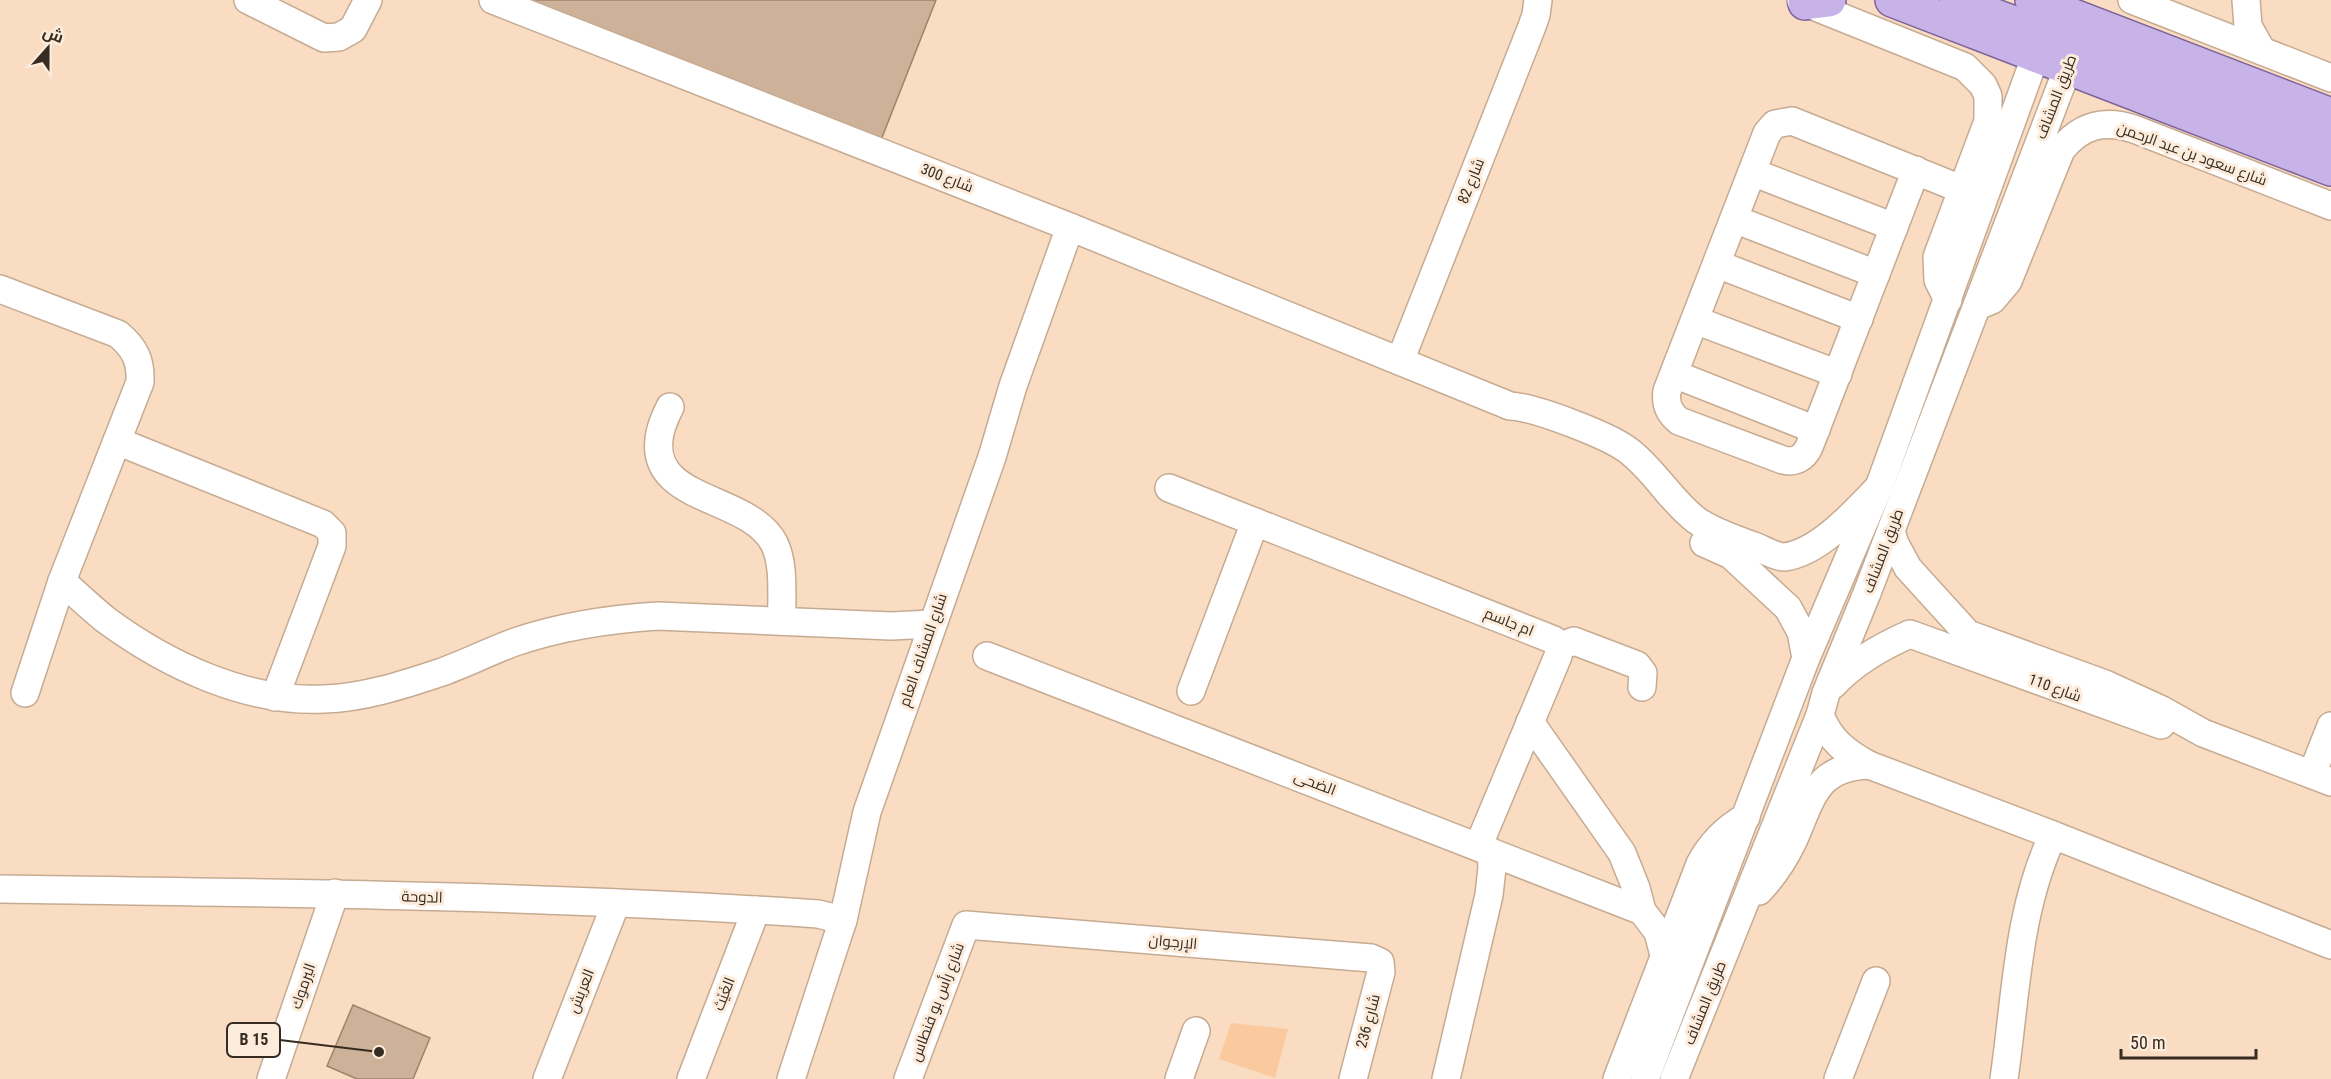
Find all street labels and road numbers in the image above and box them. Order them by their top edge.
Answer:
street label: طريق المشاف [2032,52,2081,142]
street label: شارع سعود بن عبد الرحمن [2114,119,2269,191]
street label: شارع 82 [1454,156,1490,207]
street label: شارع 300 [918,160,976,198]
street label: طريق المشاف [1859,506,1908,596]
street label: شارع المشاف العام [895,591,953,710]
street label: ام جاسم [1481,604,1536,641]
street label: شارع 110 [2026,670,2084,708]
street label: الضحى [1291,767,1338,800]
street label: الدوحة [401,887,443,907]
street label: الإرجوان [1148,931,1198,954]
street label: شارع رأس بو فنطاس [905,940,970,1065]
street label: طريق المشاف [1680,958,1731,1048]
street label: اليرموك [287,961,319,1011]
street label: العريش [564,966,599,1016]
street label: الغَيْث [709,975,739,1013]
street label: شارع 236 [1352,992,1386,1050]

